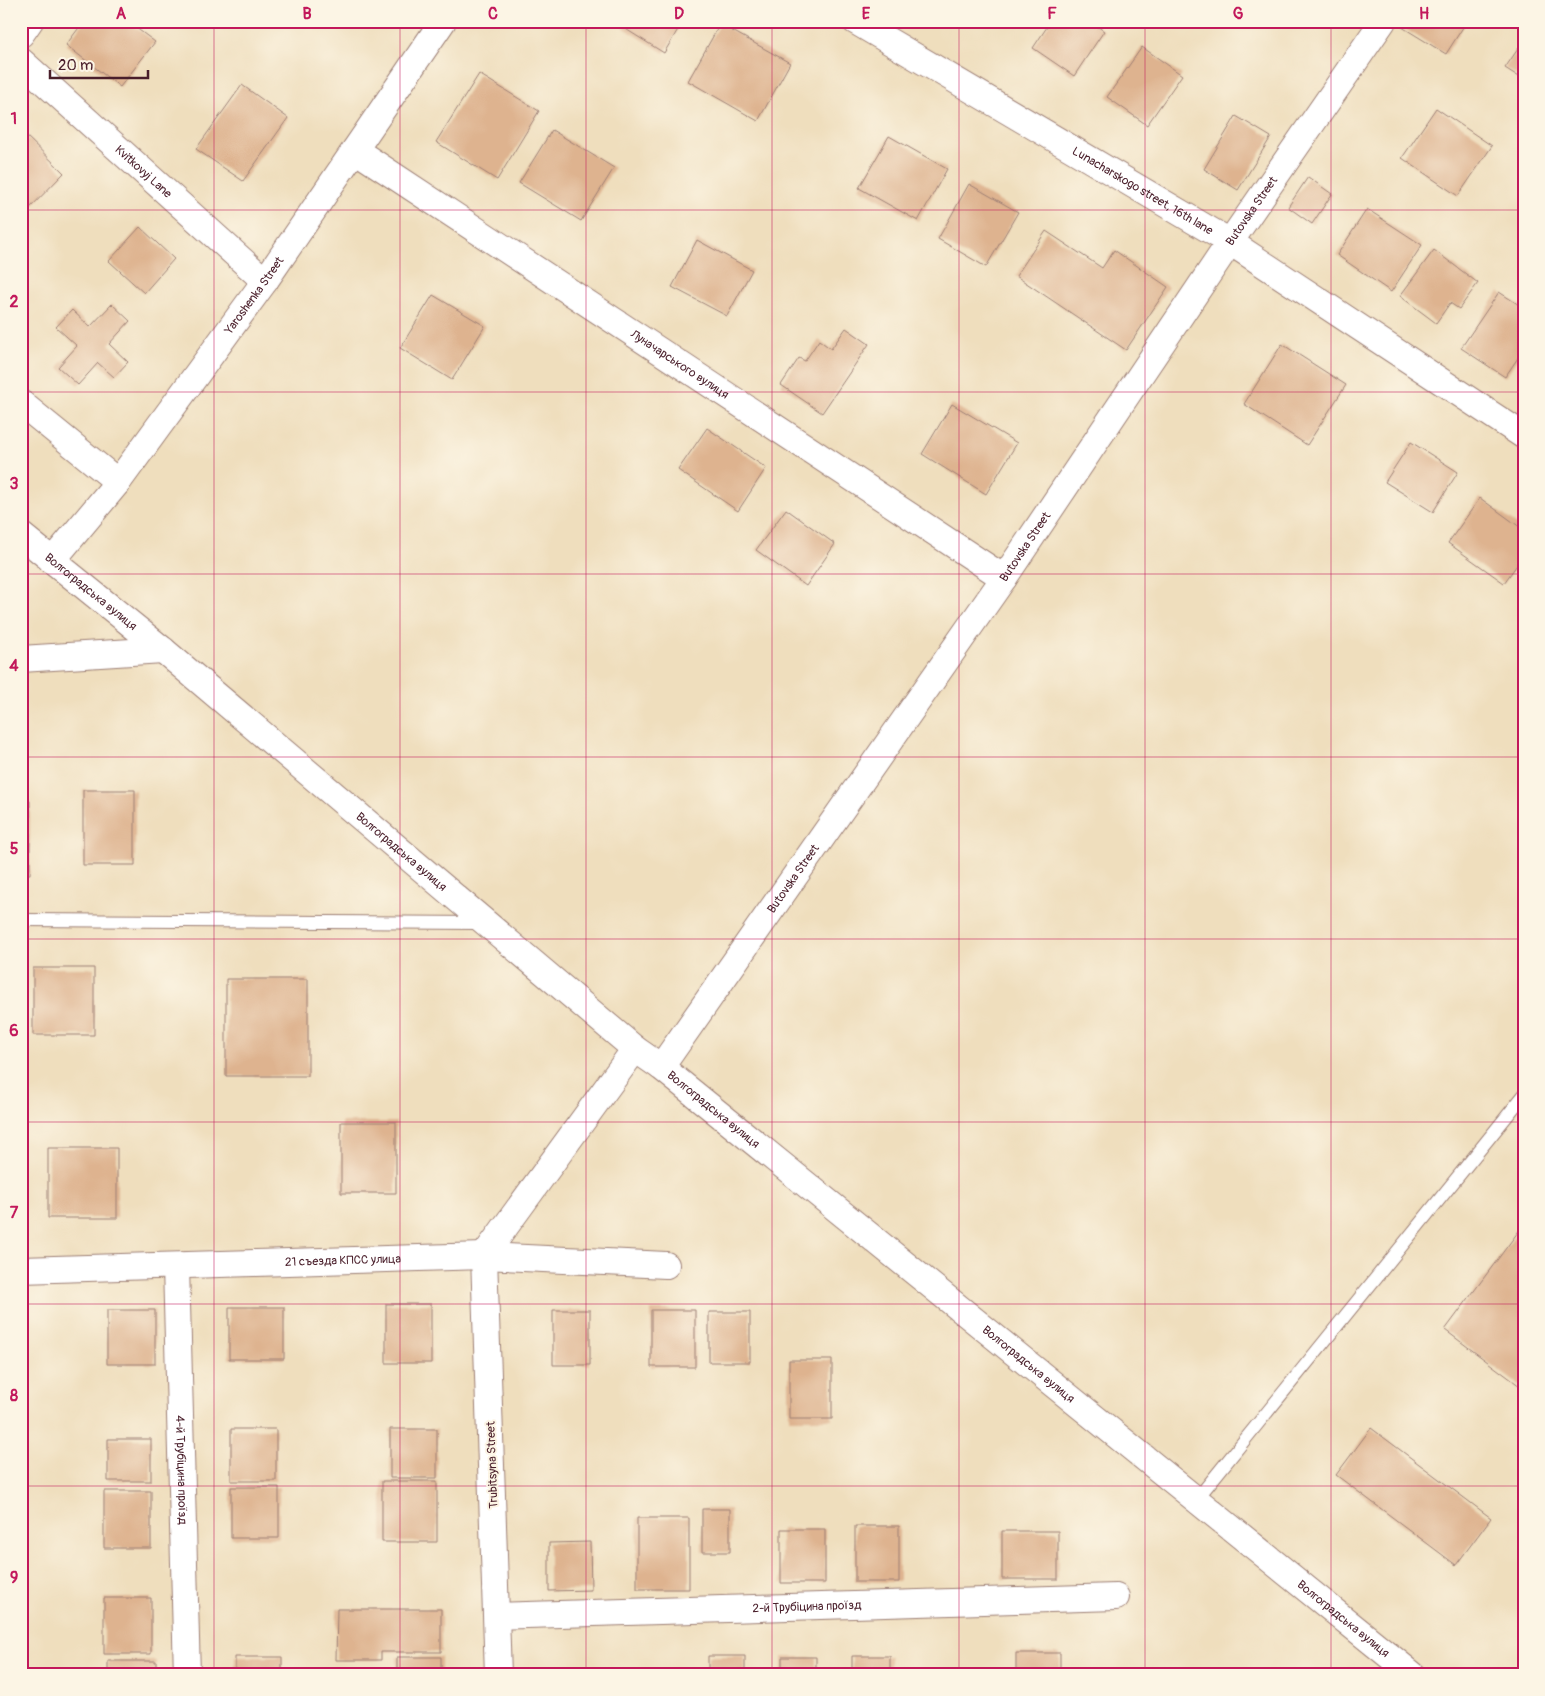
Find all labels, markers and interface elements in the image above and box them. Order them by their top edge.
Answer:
text: A [116,4,127,24]
text: B [302,4,312,24]
text: C [488,4,498,24]
text: D [674,4,684,24]
text: E [862,4,871,24]
text: F [1047,4,1057,24]
text: G [1233,4,1244,24]
text: H [1419,4,1429,24]
scale bar [50,48,148,80]
text: 20 m [58,56,93,75]
text: 1 [11,109,17,129]
street label: Kvitkovyj Lane [112,142,175,202]
street label: Lunacharskogo street, 16th lane [1069,144,1216,238]
street label: Butovska Street [1223,174,1281,249]
street label: Yaroshenka Street [221,254,287,338]
text: 2 [10,292,19,312]
street label: Луначарського вулиця [627,326,732,403]
text: 3 [10,474,19,494]
street label: Butovska Street [997,509,1054,585]
street label: Волгоградська вулиця [41,550,140,634]
text: 4 [9,656,19,676]
street label: Волгоградська вулиця [353,809,450,895]
text: 5 [10,839,19,859]
street label: Butovska Street [764,842,823,916]
text: 6 [9,1021,19,1041]
street label: Волгоградська вулиця [664,1068,763,1152]
text: 7 [10,1203,19,1223]
street label: 21 съезда КПСС улица [285,1252,402,1270]
street label: Волгоградська вулиця [979,1323,1078,1407]
text: 8 [10,1386,18,1406]
street label: 4-й Трубіцина проїзд [172,1415,190,1526]
street label: Trubitsyna Street [483,1421,502,1509]
text: 9 [10,1568,18,1588]
street label: Волгоградська вулиця [1294,1577,1393,1661]
street label: 2-й Трубіцина проїзд [752,1598,862,1616]

